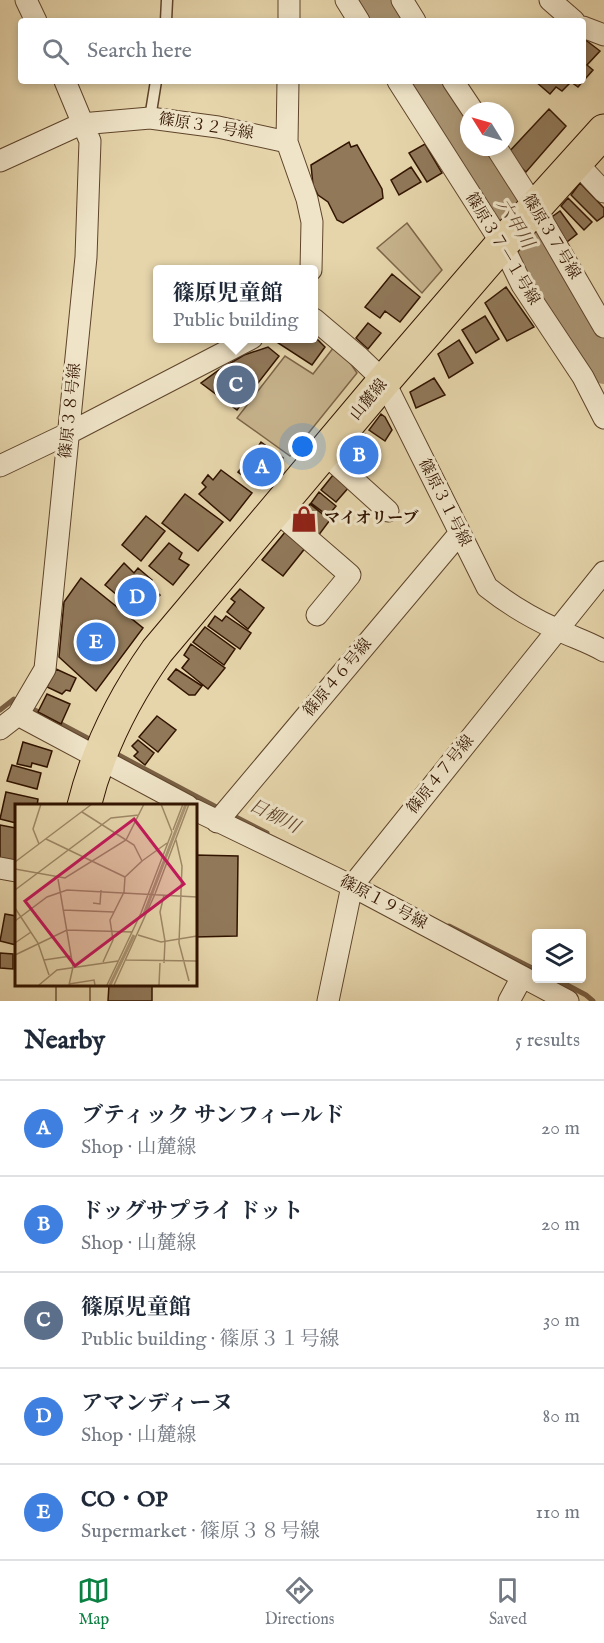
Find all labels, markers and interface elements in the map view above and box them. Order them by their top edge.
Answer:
search box [18,18,586,84]
icon: search [39,35,72,68]
text: Search here [87,37,192,65]
north arrow [460,102,514,156]
street label: 篠原３２号線 [157,110,255,144]
street label: 篠原３７－１号線 [460,189,544,309]
street label: 篠原３７号線 [518,191,584,283]
water label: 六甲川 [490,195,539,255]
popup [153,265,318,343]
text: 篠原児童館 [173,280,283,308]
text: Public building [173,308,298,333]
street label: 篠原３８号線 [56,362,86,460]
pin: C [216,362,256,408]
street label: 山麓線 [346,375,392,425]
your location [288,432,317,461]
pin: B [340,432,378,478]
pin: A [242,444,282,490]
street label: 篠原３１号線 [413,456,475,550]
shop icon: マイオリーブ [289,504,319,534]
place label: マイオリーブ [324,509,418,529]
pin: D [118,574,156,620]
pin: E [76,620,116,664]
street label: 篠原４６号線 [299,635,377,721]
street label: 篠原４７号線 [403,731,479,819]
water label: 日柳川 [245,794,305,840]
inset map [15,804,196,986]
street label: 篠原１９号線 [336,872,430,934]
map controls [532,929,586,983]
button: layers [532,929,586,983]
text: Nearby [24,1024,105,1057]
text: 5 results [515,1028,580,1053]
text: ブティック サンフィールド [81,1102,345,1130]
text: A [37,1116,50,1141]
text: 20 m [541,1116,580,1141]
text: Shop · 山麓線 [81,1135,197,1160]
text: ドッグサプライ ドット [81,1198,303,1226]
text: B [37,1212,50,1237]
text: 20 m [541,1212,580,1237]
text: Shop · 山麓線 [81,1231,197,1256]
text: 篠原児童館 [81,1294,191,1322]
text: C [36,1308,51,1333]
text: 30 m [543,1308,580,1333]
text: Public building · 篠原３１号線 [81,1327,340,1352]
text: アマンディーヌ [81,1390,233,1418]
text: D [35,1404,52,1429]
text: 80 m [543,1404,580,1429]
text: Shop · 山麓線 [81,1423,197,1448]
text: CO・OP [81,1486,168,1514]
text: E [37,1500,50,1525]
text: 110 m [536,1500,580,1525]
text: Supermarket · 篠原３８号線 [81,1519,320,1544]
tab: Map [77,1574,110,1630]
tab: Directions [265,1574,334,1630]
tab: Saved [489,1574,527,1630]

